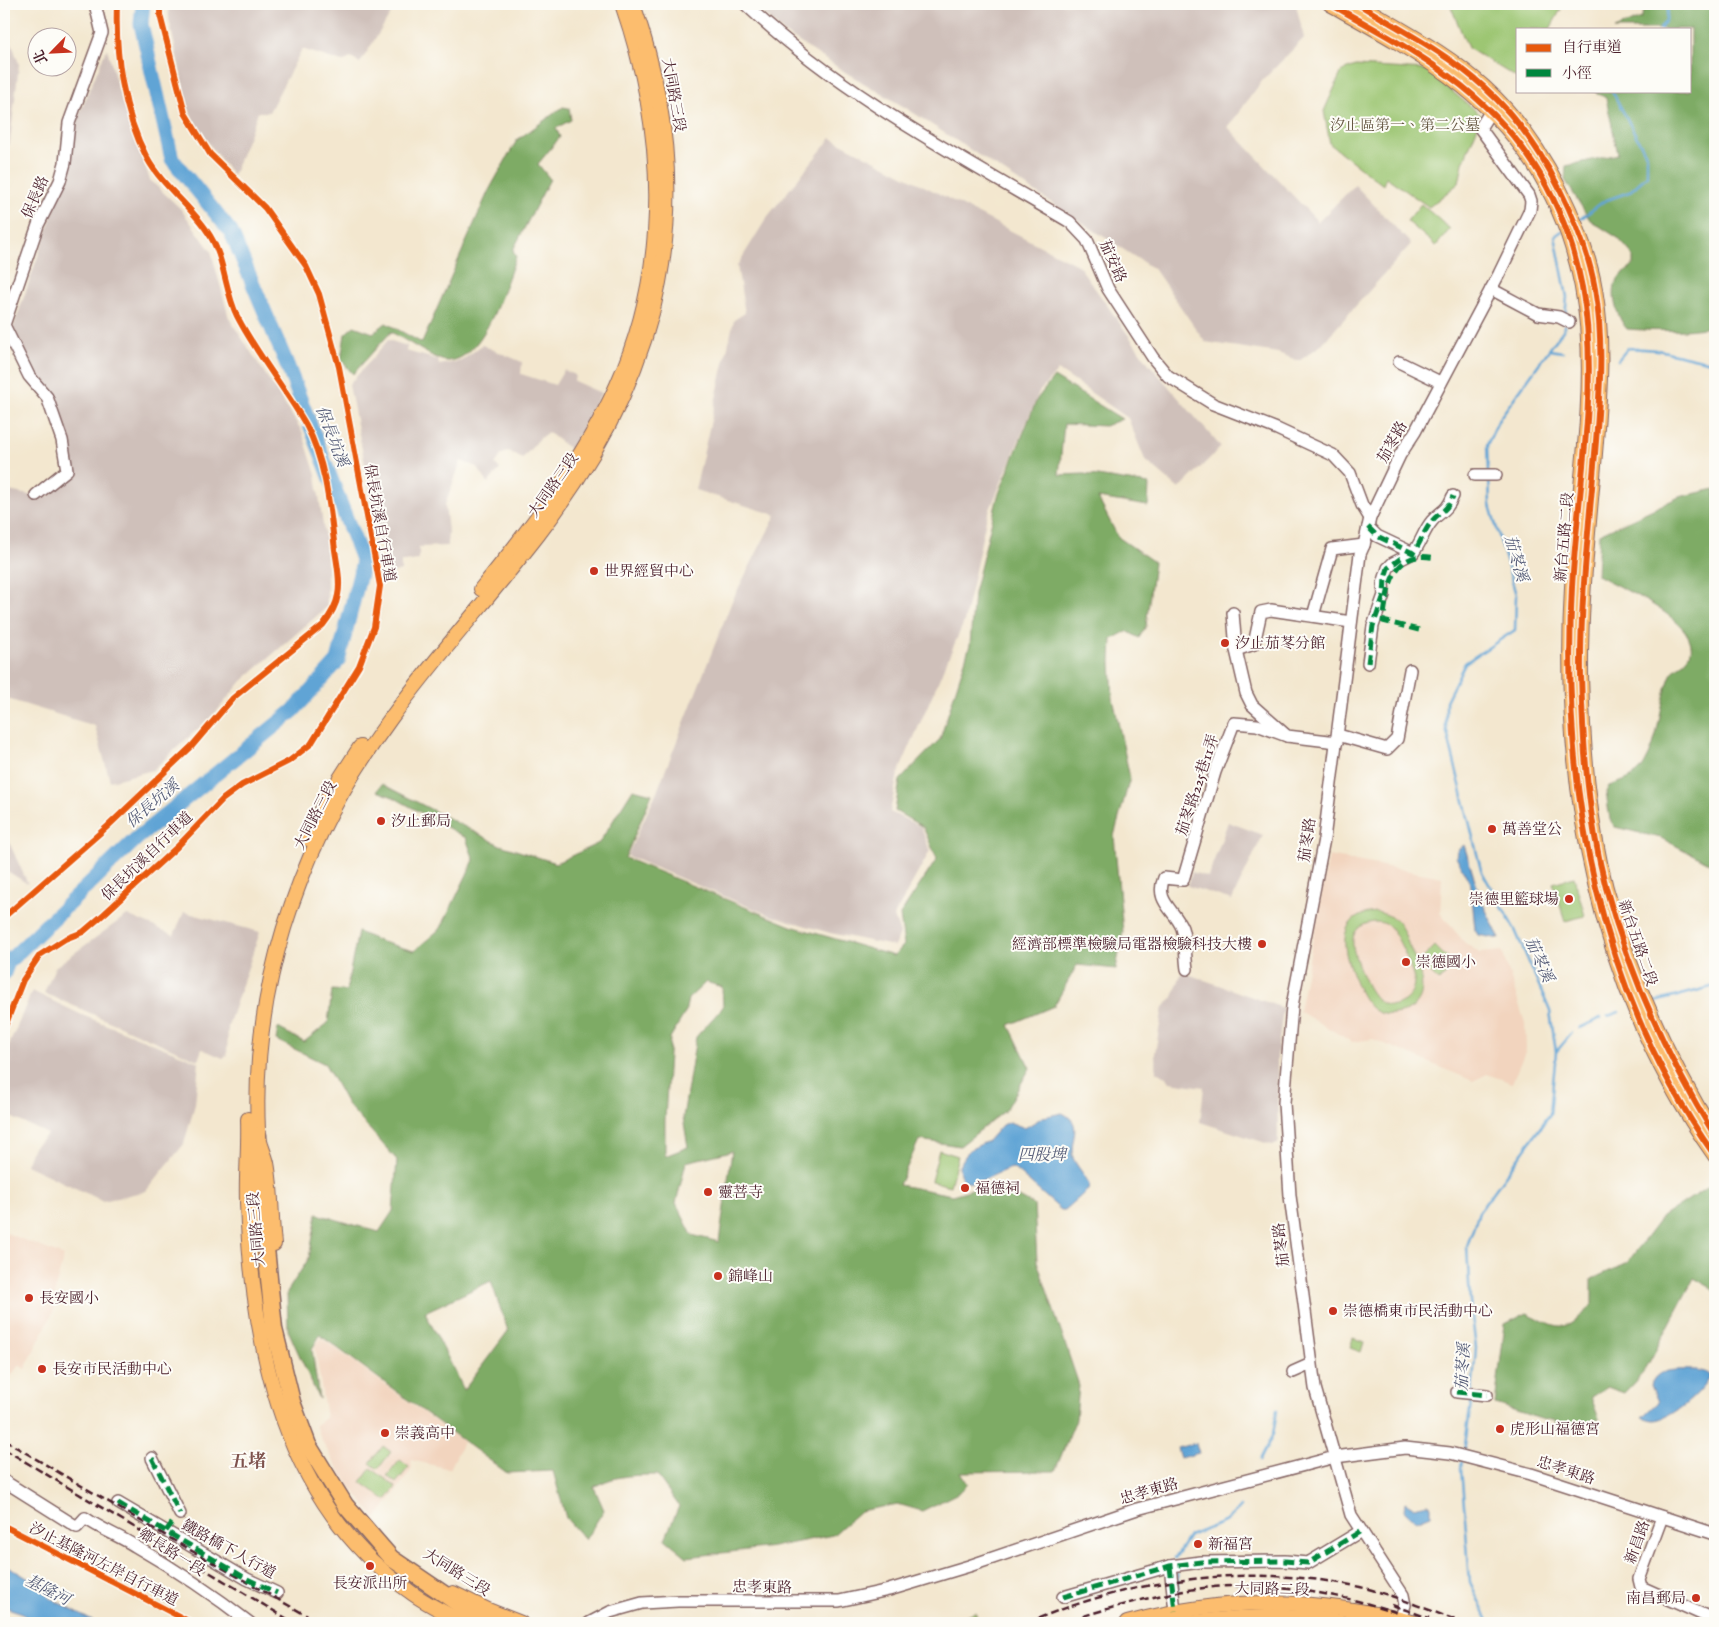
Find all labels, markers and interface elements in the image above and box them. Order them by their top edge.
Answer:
north arrow [28,28,78,78]
legend [1516,28,1692,92]
text: 自行車道 [1562,38,1622,57]
text: 北 [30,47,52,67]
street label: 大同路三段 [658,56,689,134]
text: 小徑 [1562,64,1592,83]
park label: 汐止區第一、第二公墓 [1330,116,1480,135]
street label: 保長路 [18,173,53,222]
street label: 茄安路 [1095,237,1130,286]
water label: 保長坑溪 [310,403,353,472]
street label: 茄苳路 [1373,418,1412,467]
street label: 大同路三段 [524,449,583,521]
street label: 保長坑溪自行車道 [360,462,399,584]
street label: 新台五路二段 [1551,491,1578,583]
water label: 茄苳溪 [1499,533,1532,586]
place label: 世界經貿中心 [604,562,694,581]
marker: 世界經貿中心 [588,565,600,577]
place label: 汐止茄苳分館 [1235,634,1325,653]
marker: 汐止茄苳分館 [1219,637,1231,649]
street label: 茄苳路225巷11弄 [1172,732,1223,838]
water label: 保長坑溪 [122,775,186,833]
street label: 大同路三段 [290,777,341,853]
street label: 保長坑溪自行車道 [98,808,197,905]
place label: 汐止郵局 [391,812,451,831]
marker: 汐止郵局 [375,815,387,827]
street label: 茄苳路 [1295,816,1320,864]
place label: 萬善堂公 [1502,820,1562,839]
marker: 萬善堂公 [1486,823,1498,835]
place label: 崇德里籃球場 [1469,890,1559,909]
marker: 崇德里籃球場 [1563,893,1575,905]
street label: 新台五路二段 [1614,898,1661,989]
water label: 茄苳溪 [1519,934,1558,988]
place label: 經濟部標準檢驗局電器檢驗科技大樓 [1012,935,1252,954]
marker: 經濟部標準檢驗局電器檢驗科技大樓 [1256,938,1268,950]
place label: 崇德國小 [1416,953,1476,972]
marker: 崇德國小 [1400,956,1412,968]
water label: 四股埤 [1018,1146,1068,1166]
place label: 福德祠 [975,1179,1020,1198]
marker: 福德祠 [959,1182,971,1194]
place label: 靈菩寺 [718,1183,763,1202]
marker: 靈菩寺 [702,1186,714,1198]
street label: 大同路三段 [244,1191,269,1267]
street label: 茄苳路 [1269,1221,1294,1268]
place label: 錦峰山 [728,1267,773,1286]
marker: 錦峰山 [712,1270,724,1282]
place label: 長安國小 [39,1289,99,1308]
marker: 長安國小 [23,1292,35,1304]
place label: 崇德橋東市民活動中心 [1343,1302,1493,1321]
marker: 崇德橋東市民活動中心 [1327,1305,1339,1317]
water label: 茄苳溪 [1453,1341,1475,1392]
place label: 長安市民活動中心 [52,1360,172,1379]
marker: 長安市民活動中心 [36,1363,48,1375]
place label: 虎形山福德宮 [1510,1420,1600,1439]
marker: 虎形山福德宮 [1494,1423,1506,1435]
place label: 崇義高中 [395,1424,455,1443]
marker: 崇義高中 [379,1427,391,1439]
district label: 五堵 [230,1451,266,1474]
street label: 忠孝東路 [1534,1452,1597,1489]
street label: 忠孝東路 [1118,1474,1181,1509]
street label: 鐵路橋下人行道 [178,1516,279,1583]
street label: 新昌路 [1621,1518,1654,1567]
street label: 汐止基隆河左岸自行車道 [26,1519,182,1609]
street label: 鄉長路一段 [135,1524,209,1580]
place label: 新福宮 [1208,1535,1253,1554]
marker: 新福宮 [1192,1538,1204,1550]
street label: 大同路三段 [420,1544,494,1600]
marker: 長安派出所 [364,1560,376,1572]
water label: 基隆河 [22,1570,74,1608]
place label: 長安派出所 [332,1574,408,1593]
street label: 忠孝東路 [732,1577,792,1598]
street label: 大同路二段 [1234,1579,1310,1600]
place label: 南昌郵局 [1626,1589,1686,1608]
marker: 南昌郵局 [1690,1592,1702,1604]

